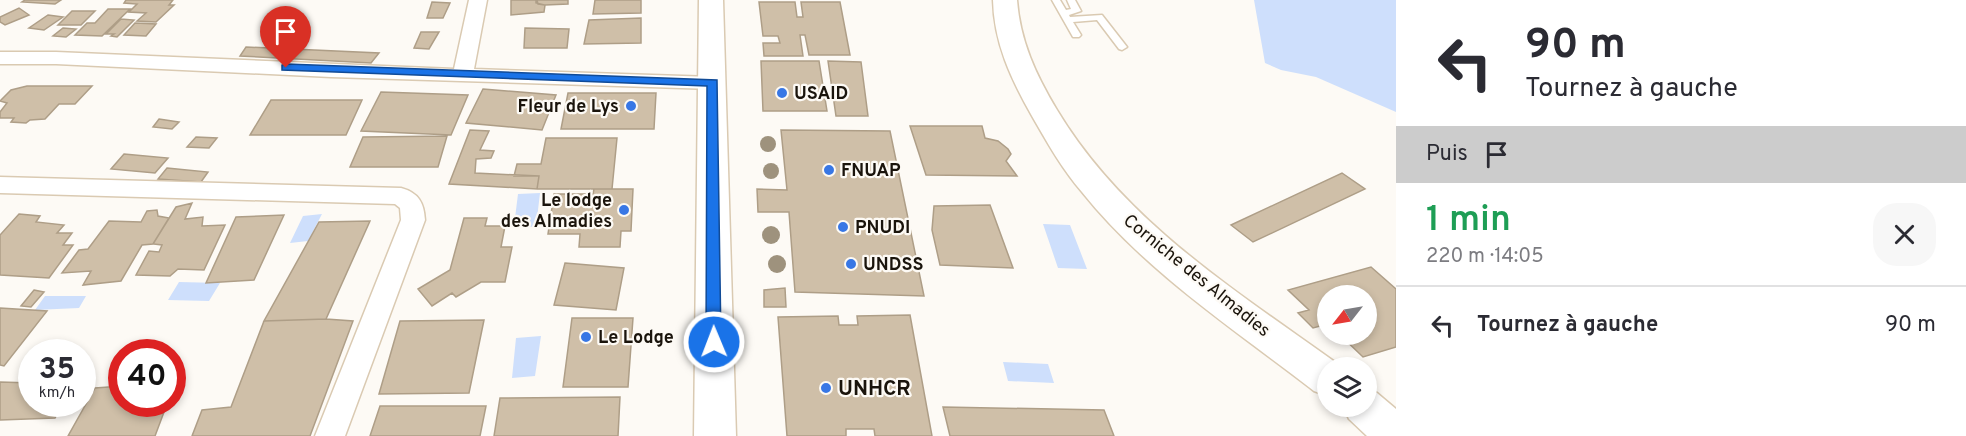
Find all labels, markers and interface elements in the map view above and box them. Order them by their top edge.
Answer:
pin [260,6,311,68]
icon: arrive [269,15,302,48]
text: 90 m [1525,20,1626,73]
icon: left [1426,24,1504,102]
text: Tournez à gauche [1525,72,1738,106]
place label: USAID [794,83,848,106]
marker: USAID [775,86,789,100]
place label: Fleur de Lys [518,96,619,119]
marker: Fleur de Lys [624,99,638,113]
icon: arrive [1480,138,1513,171]
text: Puis [1426,141,1468,168]
place label: FNUAP [841,160,901,183]
marker: FNUAP [822,163,836,177]
place label: Le lodge des Almadies [501,190,612,234]
text: 1 min [1426,198,1511,244]
marker: Le lodge des Almadies [617,203,631,217]
button: close [1873,203,1936,266]
street label: Corniche des Almadies [1118,210,1274,343]
place label: PNUDI [855,217,910,240]
marker: PNUDI [836,220,850,234]
text: 220 m · 14:05 [1426,244,1544,270]
place label: UNDSS [863,254,924,277]
marker: UNDSS [844,257,858,271]
north arrow [1317,285,1377,345]
map controls [1317,285,1377,417]
icon: left [1426,309,1459,342]
position arrow [682,310,746,374]
text: Tournez à gauche [1477,312,1658,339]
text: 90 m [1885,312,1936,339]
place label: Le Lodge [598,327,674,350]
marker: Le Lodge [579,330,593,344]
speed limit sign: 40 [108,339,186,417]
text: 35 [39,352,75,389]
button: layers [1317,357,1377,417]
place label: UNHCR [838,376,911,403]
marker: UNHCR [819,381,833,395]
text: km/h [39,384,75,403]

